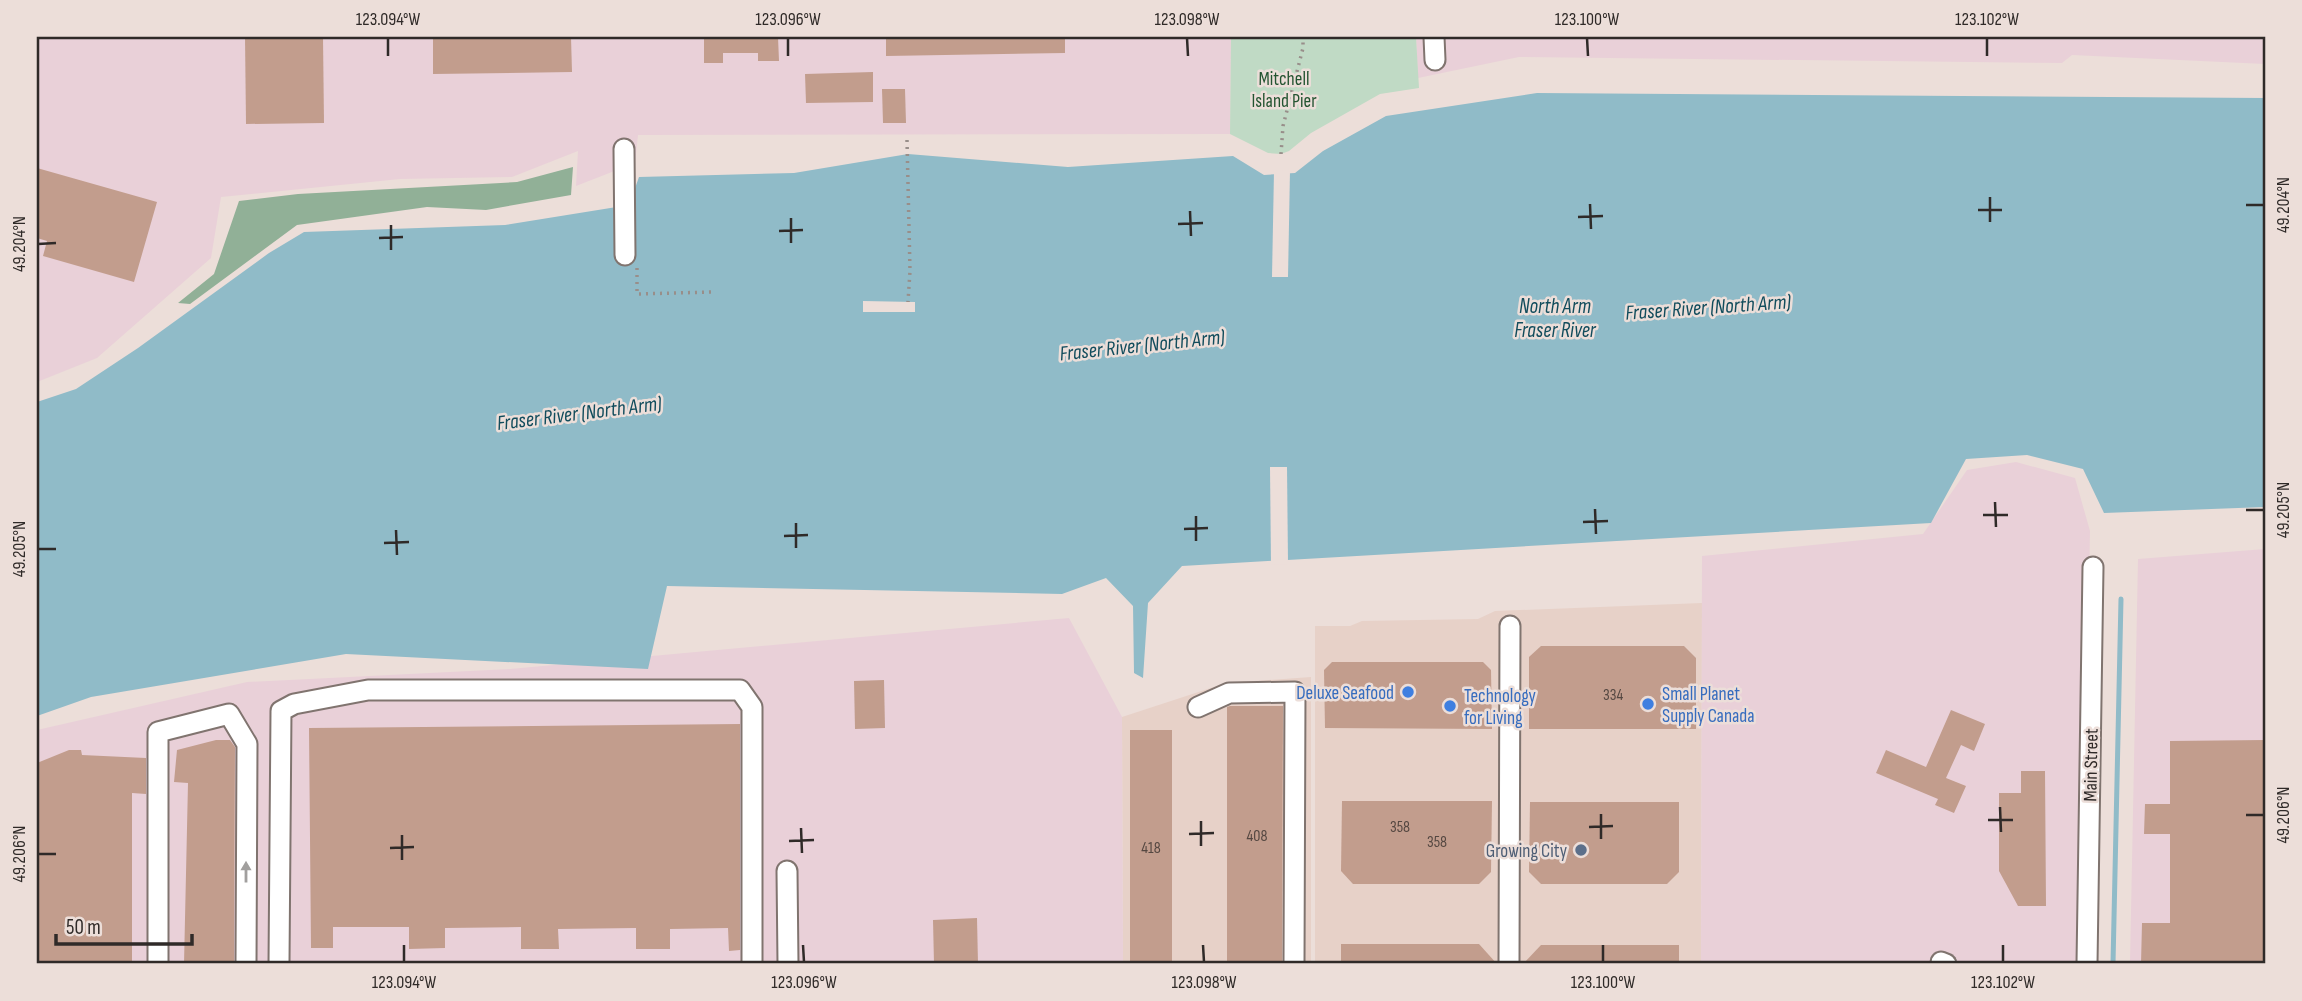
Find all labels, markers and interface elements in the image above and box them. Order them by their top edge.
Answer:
text: 123.094°W [356,9,420,30]
text: 123.096°W [755,9,821,30]
text: 123.098°W [1154,9,1220,30]
text: 123.100°W [1555,9,1620,30]
text: 123.102°W [1955,9,2019,30]
park label: Mitchell Island Pier [1251,68,1317,113]
text: 49.204°N [2273,177,2294,233]
text: 49.204°N [9,216,30,272]
water label: Fraser River (North Arm) [1625,289,1792,326]
water label: North Arm Fraser River [1514,294,1597,343]
water label: Fraser River (North Arm) [1058,324,1226,367]
water label: Fraser River (North Arm) [495,391,663,436]
text: 49.205°N [2273,482,2294,538]
text: 49.205°N [9,521,30,577]
place label: Deluxe Seafood [1296,682,1394,705]
place label: Small Planet Supply Canada [1662,683,1755,728]
marker: Deluxe Seafood [1400,684,1416,700]
place label: Technology for Living [1464,685,1536,730]
house number: 334 [1603,686,1623,705]
marker: Small Planet Supply Canada [1640,696,1656,712]
marker: Technology for Living [1442,698,1458,714]
street label: Main Street [2079,728,2104,802]
text: 49.206°N [2273,787,2294,843]
house number: 358 [1390,818,1410,837]
text: 49.206°N [9,826,30,882]
house number: 408 [1247,827,1267,846]
house number: 358 [1427,833,1447,852]
house number: 418 [1141,839,1161,858]
place label: Growing City [1486,840,1568,863]
marker: Growing City [1573,842,1589,858]
one-way arrow [240,860,252,882]
scale bar [56,903,192,947]
text: 50 m [66,915,101,940]
text: 123.094°W [372,972,436,993]
text: 123.096°W [771,972,837,993]
text: 123.098°W [1171,972,1237,993]
text: 123.100°W [1571,972,1636,993]
text: 123.102°W [1971,972,2035,993]

